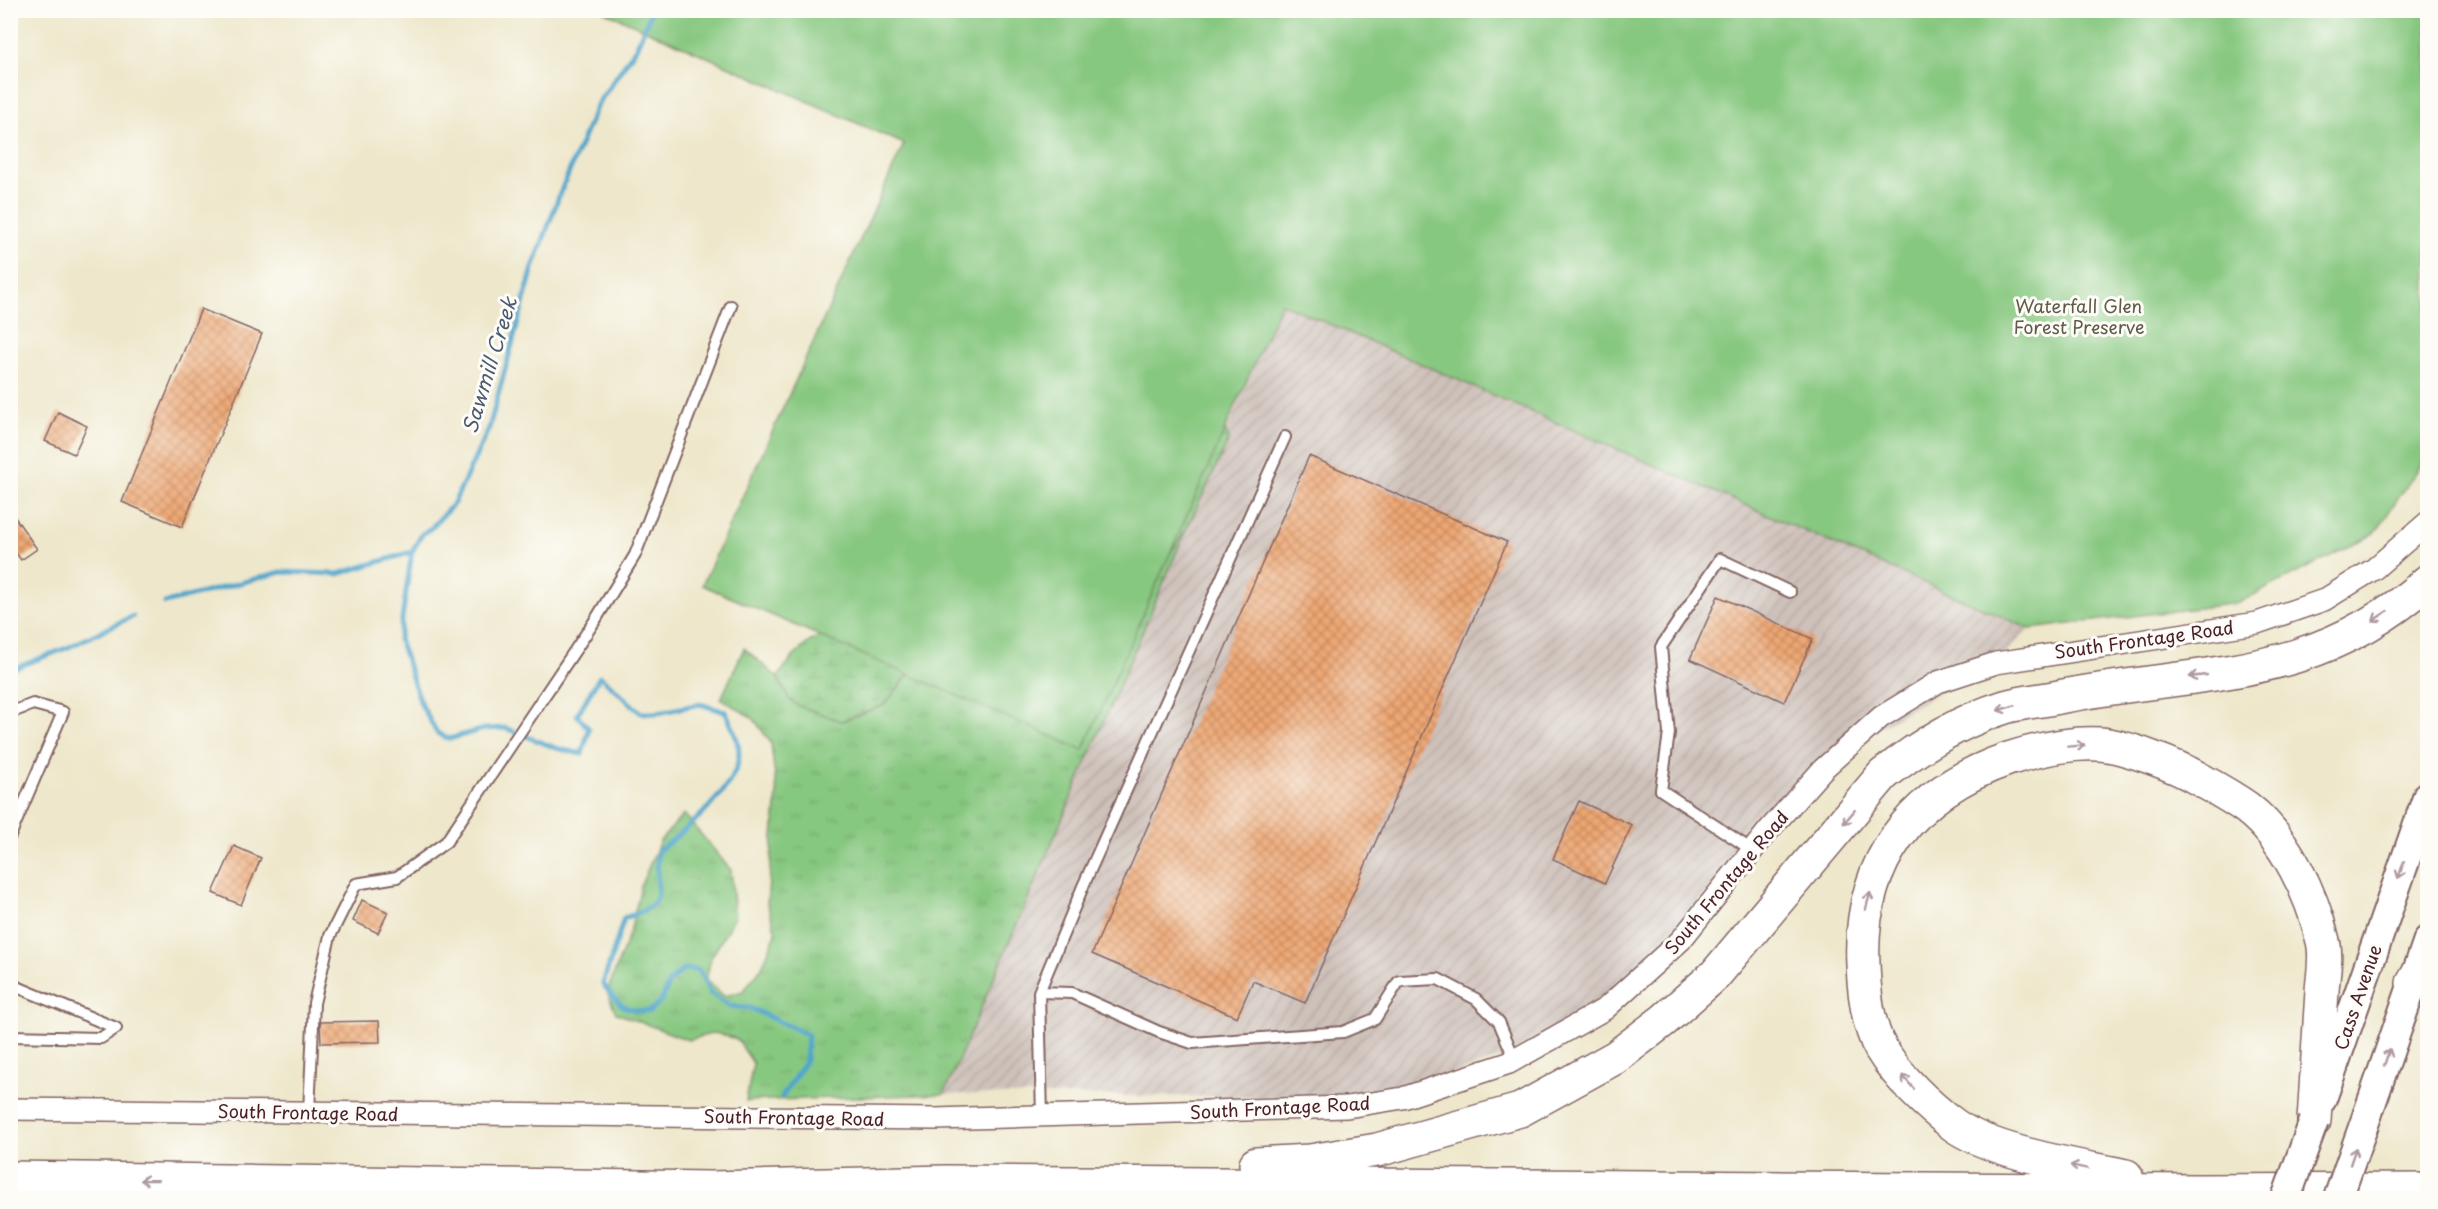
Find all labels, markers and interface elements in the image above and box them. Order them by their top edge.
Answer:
water label: Sawmill Creek [454,292,524,437]
park label: Waterfall Glen Forest Preserve [2013,292,2145,340]
one-way arrow [2373,610,2389,622]
street label: South Frontage Road [2053,613,2235,665]
one-way arrow [2188,671,2208,682]
one-way arrow [1997,703,2016,714]
one-way arrow [2066,740,2086,751]
street label: South Frontage Road [1658,804,1794,960]
one-way arrow [1842,809,1856,824]
one-way arrow [2395,860,2406,879]
one-way arrow [1863,891,1874,910]
street label: Cass Avenue [2326,940,2388,1053]
one-way arrow [2382,1048,2393,1067]
one-way arrow [1902,1075,1916,1091]
street label: South Frontage Road [1189,1089,1371,1125]
street label: South Frontage Road [217,1097,399,1127]
street label: South Frontage Road [703,1102,885,1132]
one-way arrow [2348,1147,2359,1166]
one-way arrow [2070,1160,2089,1172]
one-way arrow [139,1174,159,1186]

